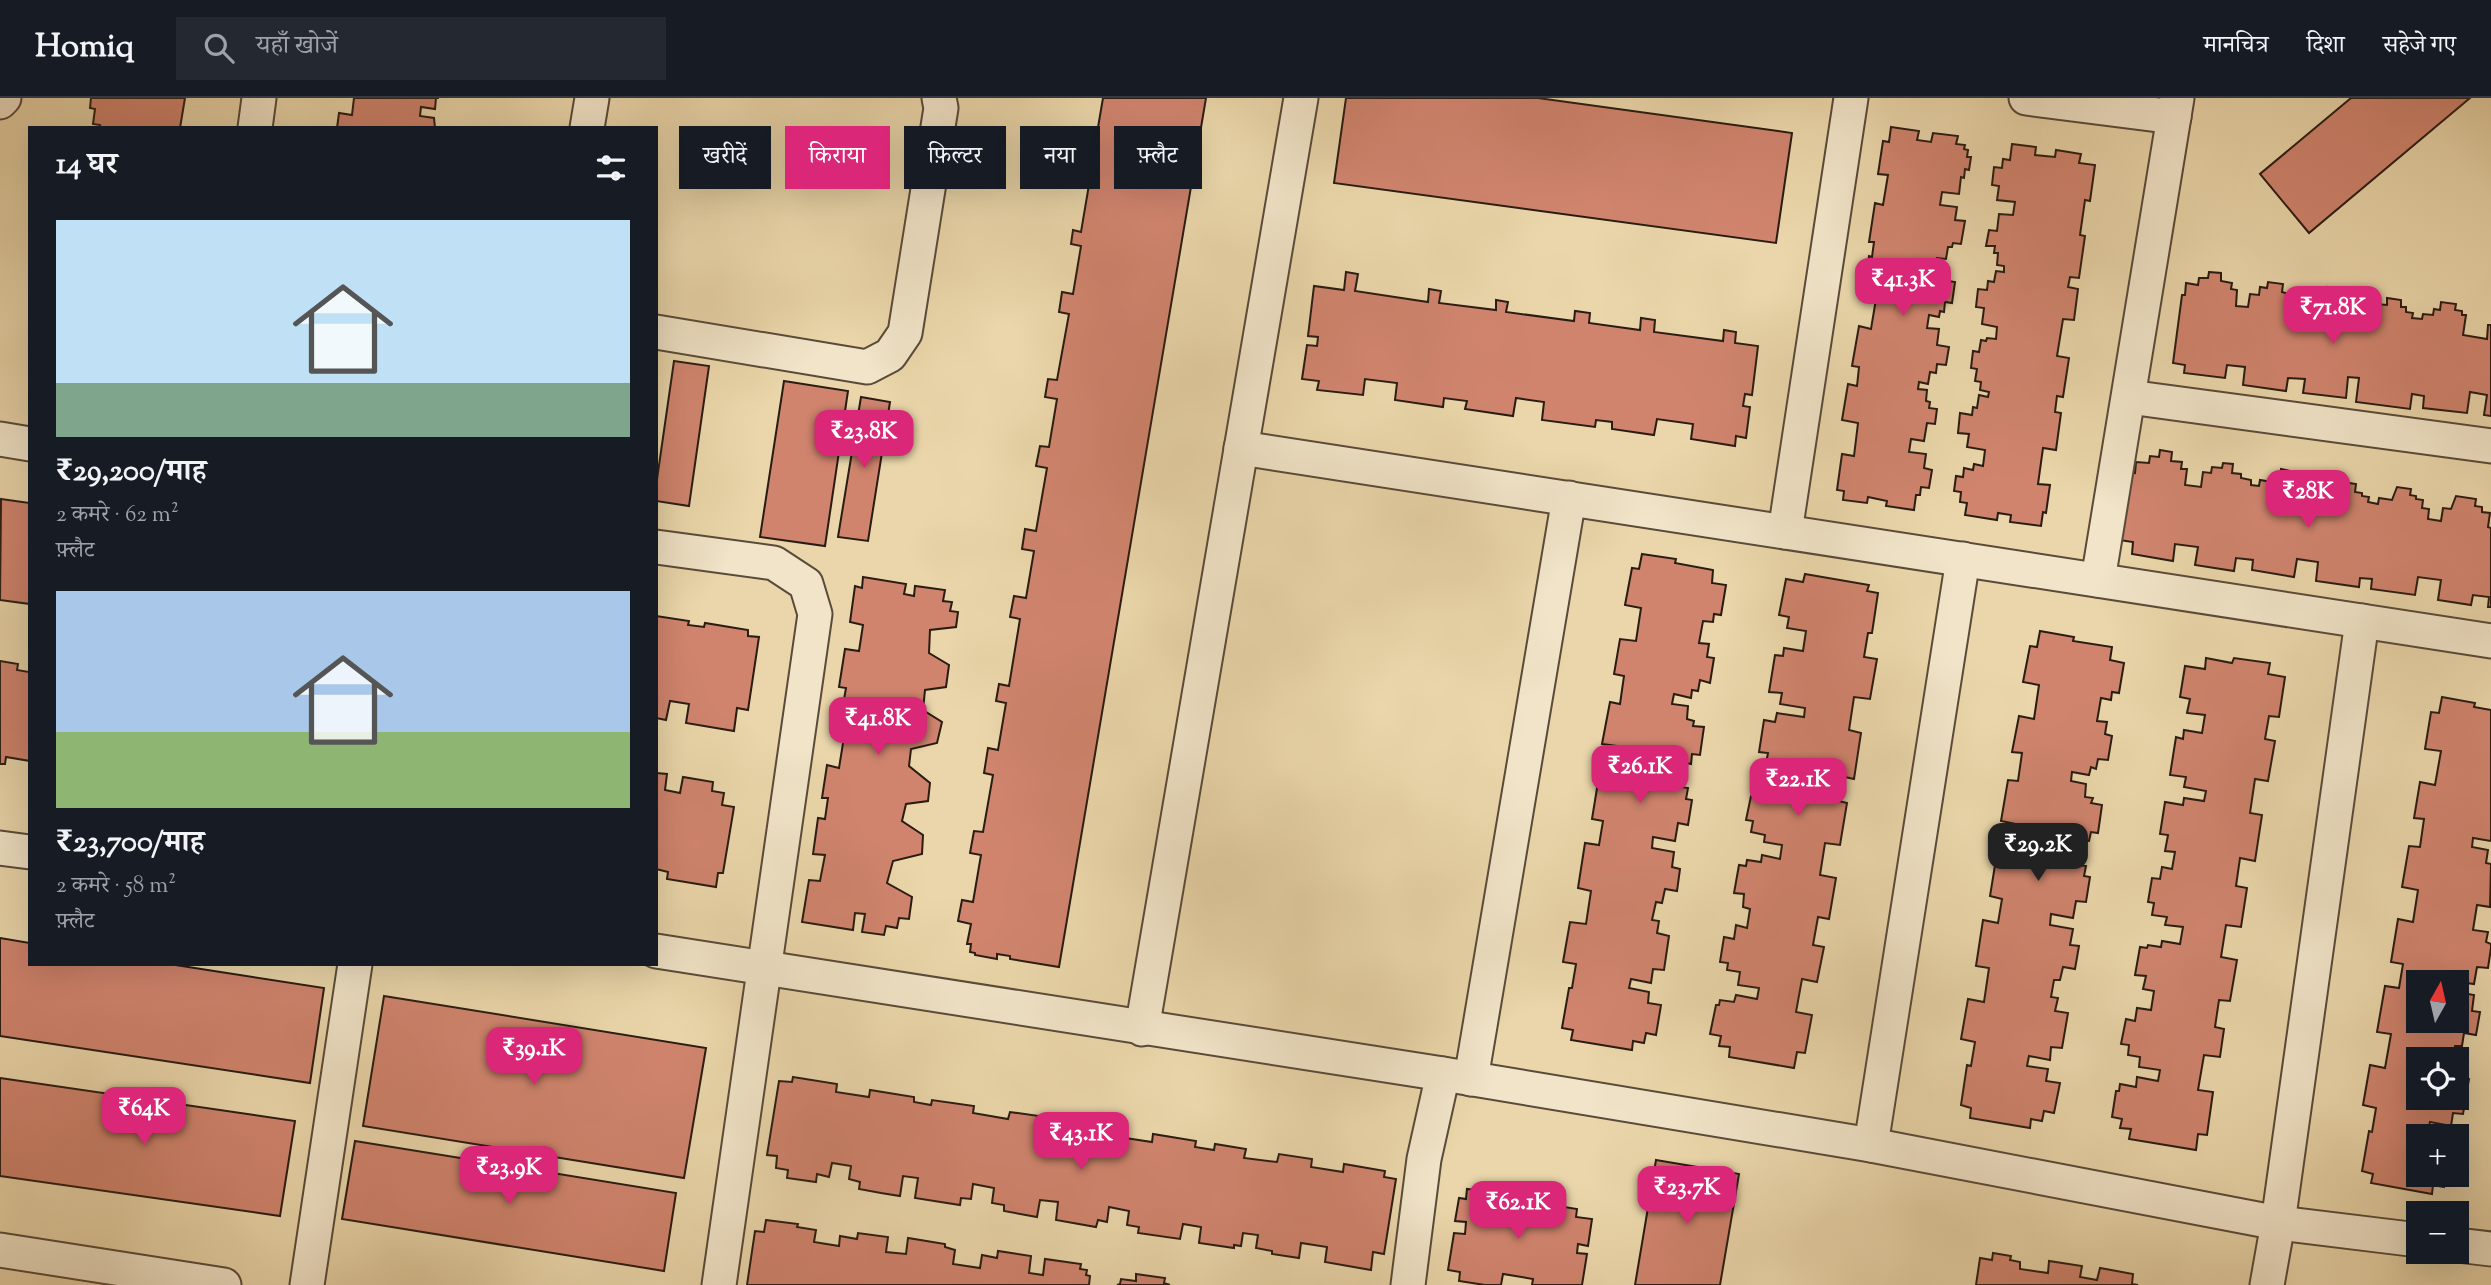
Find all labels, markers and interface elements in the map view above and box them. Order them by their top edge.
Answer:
search box [176,17,666,80]
text: Homiq [35,24,134,72]
text: यहाँ खोजें [256,28,338,65]
icon: search [200,29,238,67]
text: मानचित्र [2203,29,2268,63]
text: दिशा [2306,29,2345,63]
text: सहेजे गए [2383,29,2456,63]
chip: खरीदें [679,126,771,189]
chip: किराया [785,126,890,189]
chip: फ़िल्टर [904,126,1006,189]
chip: नया [1020,126,1100,189]
chip: फ़्लैट [1114,126,1202,189]
text: 14 घर [56,144,118,187]
icon: filters [592,149,630,187]
pin: ₹41.3K [1846,258,1960,318]
text: ₹41.3K [1871,264,1935,297]
icon: home [280,266,406,392]
pin: ₹71.8K [2276,286,2390,346]
text: ₹71.8K [2300,292,2366,325]
pin: ₹23.8K [807,410,921,470]
text: ₹23.8K [831,416,898,449]
text: ₹29,200/माह [56,451,206,494]
pin: ₹28K [2267,470,2349,530]
text: ₹28K [2282,476,2334,509]
text: 2 कमरे · 62 m² [56,499,179,532]
text: फ़्लैट [56,535,94,568]
icon: home [280,637,406,763]
pin: ₹41.8K [821,698,935,757]
text: ₹41.8K [845,703,911,736]
pin: ₹26.1K [1583,746,1697,805]
text: ₹26.1K [1607,751,1673,784]
pin: ₹22.1K [1741,758,1855,818]
text: ₹22.1K [1766,764,1830,797]
text: ₹23,700/माह [56,822,204,865]
pin: ₹29.2K [1981,824,2095,883]
text: ₹29.2K [2004,829,2072,862]
text: 2 कमरे · 58 m² [56,870,176,903]
text: फ़्लैट [56,906,94,939]
north arrow [2406,970,2469,1032]
map controls [2406,970,2469,1264]
pin: ₹39.1K [477,1028,591,1087]
text: ₹39.1K [502,1033,566,1066]
button: locate [2406,1047,2469,1110]
pin: ₹64K [103,1088,185,1147]
text: ₹64K [118,1093,170,1126]
pin: ₹43.1K [1024,1112,1138,1172]
text: ₹43.1K [1049,1118,1113,1151]
button: + [2406,1124,2469,1187]
pin: ₹23.9K [452,1146,566,1206]
text: ₹23.9K [476,1152,542,1185]
pin: ₹23.7K [1630,1166,1744,1226]
text: ₹23.7K [1653,1172,1721,1205]
pin: ₹62.1K [1461,1182,1575,1241]
text: ₹62.1K [1485,1187,1551,1220]
button: − [2406,1201,2469,1264]

